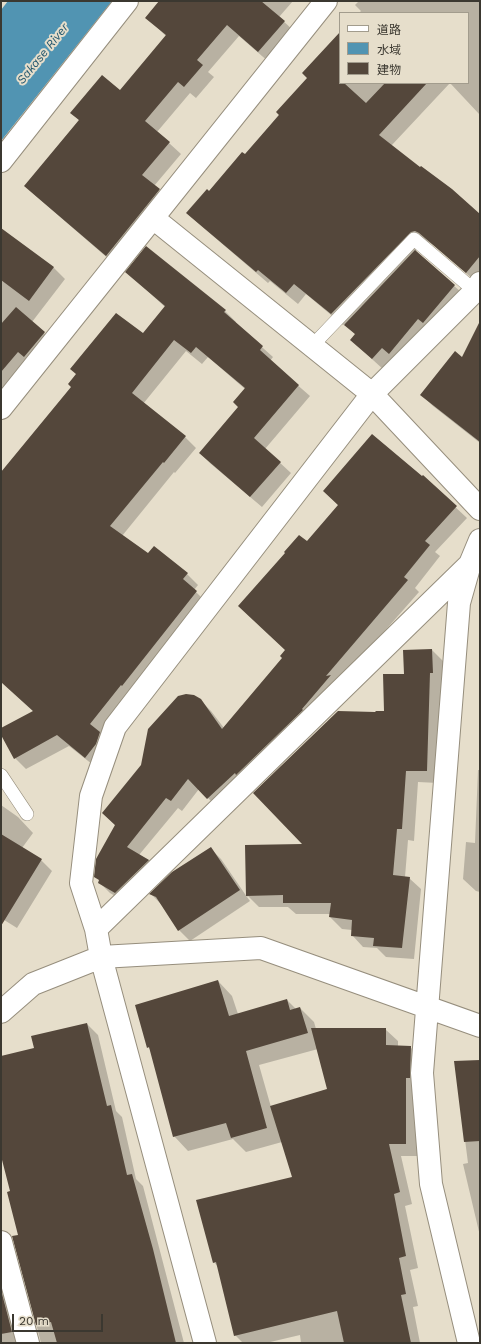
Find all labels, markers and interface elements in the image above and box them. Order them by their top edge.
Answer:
legend [339,12,469,84]
water label: Sakase River [14,21,72,87]
text: 道路 [377,23,401,37]
text: 水域 [377,43,401,57]
text: 建物 [377,63,401,77]
scale bar [14,1306,105,1332]
text: 20 m [19,1314,49,1328]

